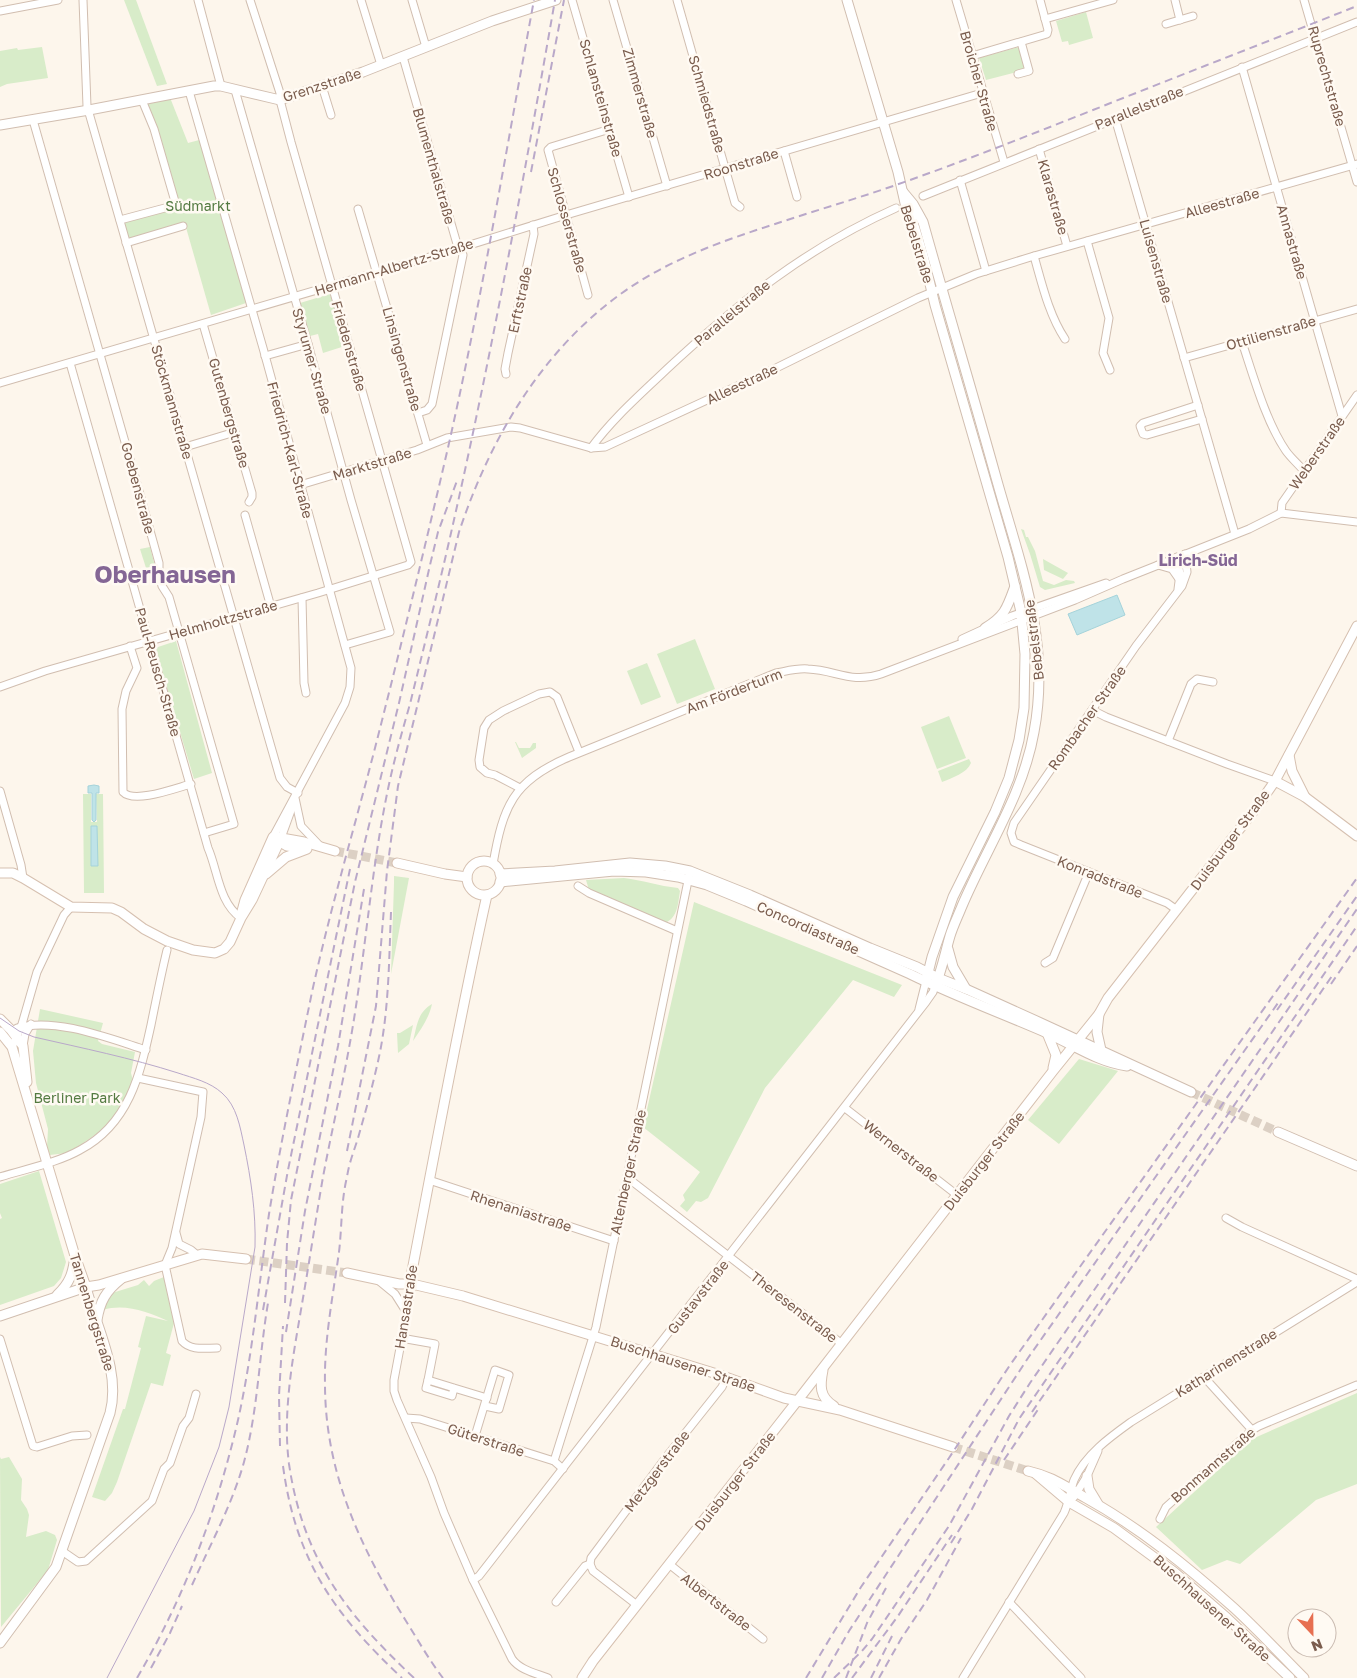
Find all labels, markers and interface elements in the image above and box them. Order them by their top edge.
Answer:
street label: Ruprechtstraße [1305,24,1350,128]
street label: Broicher Straße [957,29,1002,133]
street label: Schlansteinstraße [576,37,626,159]
street label: Zimmerstraße [619,46,661,140]
street label: Schmiedstraße [685,53,730,155]
street label: Grenzstraße [280,64,363,105]
street label: Parallelstraße [1092,82,1186,133]
street label: Blumenthalstraße [410,106,459,226]
street label: Roonstraße [701,144,780,183]
street label: Klarastraße [1035,157,1072,237]
street label: Schlosserstraße [544,165,591,275]
street label: Alleestraße [1183,184,1261,221]
park label: Südmarkt [165,197,231,214]
street label: Bebelstraße [897,203,937,285]
street label: Annastraße [1274,203,1311,281]
street label: Luisenstraße [1136,217,1177,305]
street label: Hermann-Albertz-Straße [313,234,475,299]
street label: Erftstraße [504,265,535,335]
street label: Parallelstraße [690,276,773,349]
street label: Friedenstraße [328,299,371,393]
street label: Linsingenstraße [379,305,426,413]
street label: Styrumer Straße [289,306,336,416]
street label: Ottilienstraße [1224,312,1318,353]
street label: Stöckmannstraße [148,343,197,461]
street label: Gutenbergstraße [206,356,253,470]
street label: Alleestraße [703,360,780,407]
street label: Friedrich-Karl-Straße [264,380,317,520]
street label: Weberstraße [1285,413,1348,493]
street label: Goebenstraße [118,440,159,536]
street label: Marktstraße [330,443,413,484]
district label: Lirich-Süd [1158,550,1238,570]
district label: Oberhausen [94,559,236,588]
street label: Helmholtzstraße [167,596,279,643]
street label: Bebelstraße [1020,599,1047,681]
street label: Paul-Reusch-Straße [132,605,185,738]
street label: Rombacher Straße [1044,662,1129,773]
street label: Am Förderturm [683,664,784,717]
street label: Duisburger Straße [1186,786,1273,893]
street label: Konradstraße [1055,852,1145,901]
street label: Concordiastraße [754,897,862,958]
park label: Berliner Park [33,1089,121,1106]
street label: Altenberger Straße [606,1108,649,1236]
street label: Duisburger Straße [940,1108,1028,1214]
street label: Wernerstraße [860,1116,942,1185]
street label: Rhenaniastraße [468,1186,574,1235]
street label: Tannenbergstraße [66,1251,119,1373]
street label: Gustavstraße [663,1256,732,1337]
street label: Hansastraße [390,1264,421,1350]
street label: Theresenstraße [748,1267,841,1346]
street label: Katharinenstraße [1172,1325,1280,1401]
street label: Buschhausener Straße [608,1332,758,1395]
street label: Güterstraße [445,1419,527,1460]
street label: Bonmannstraße [1167,1423,1258,1506]
street label: Metzgerstraße [620,1427,693,1515]
street label: Duisburger Straße [691,1428,779,1534]
street label: Buschhausener Straße [1150,1551,1274,1665]
street label: Albertstraße [678,1569,755,1634]
north arrow [1287,1608,1337,1658]
text: N [1309,1636,1325,1655]

